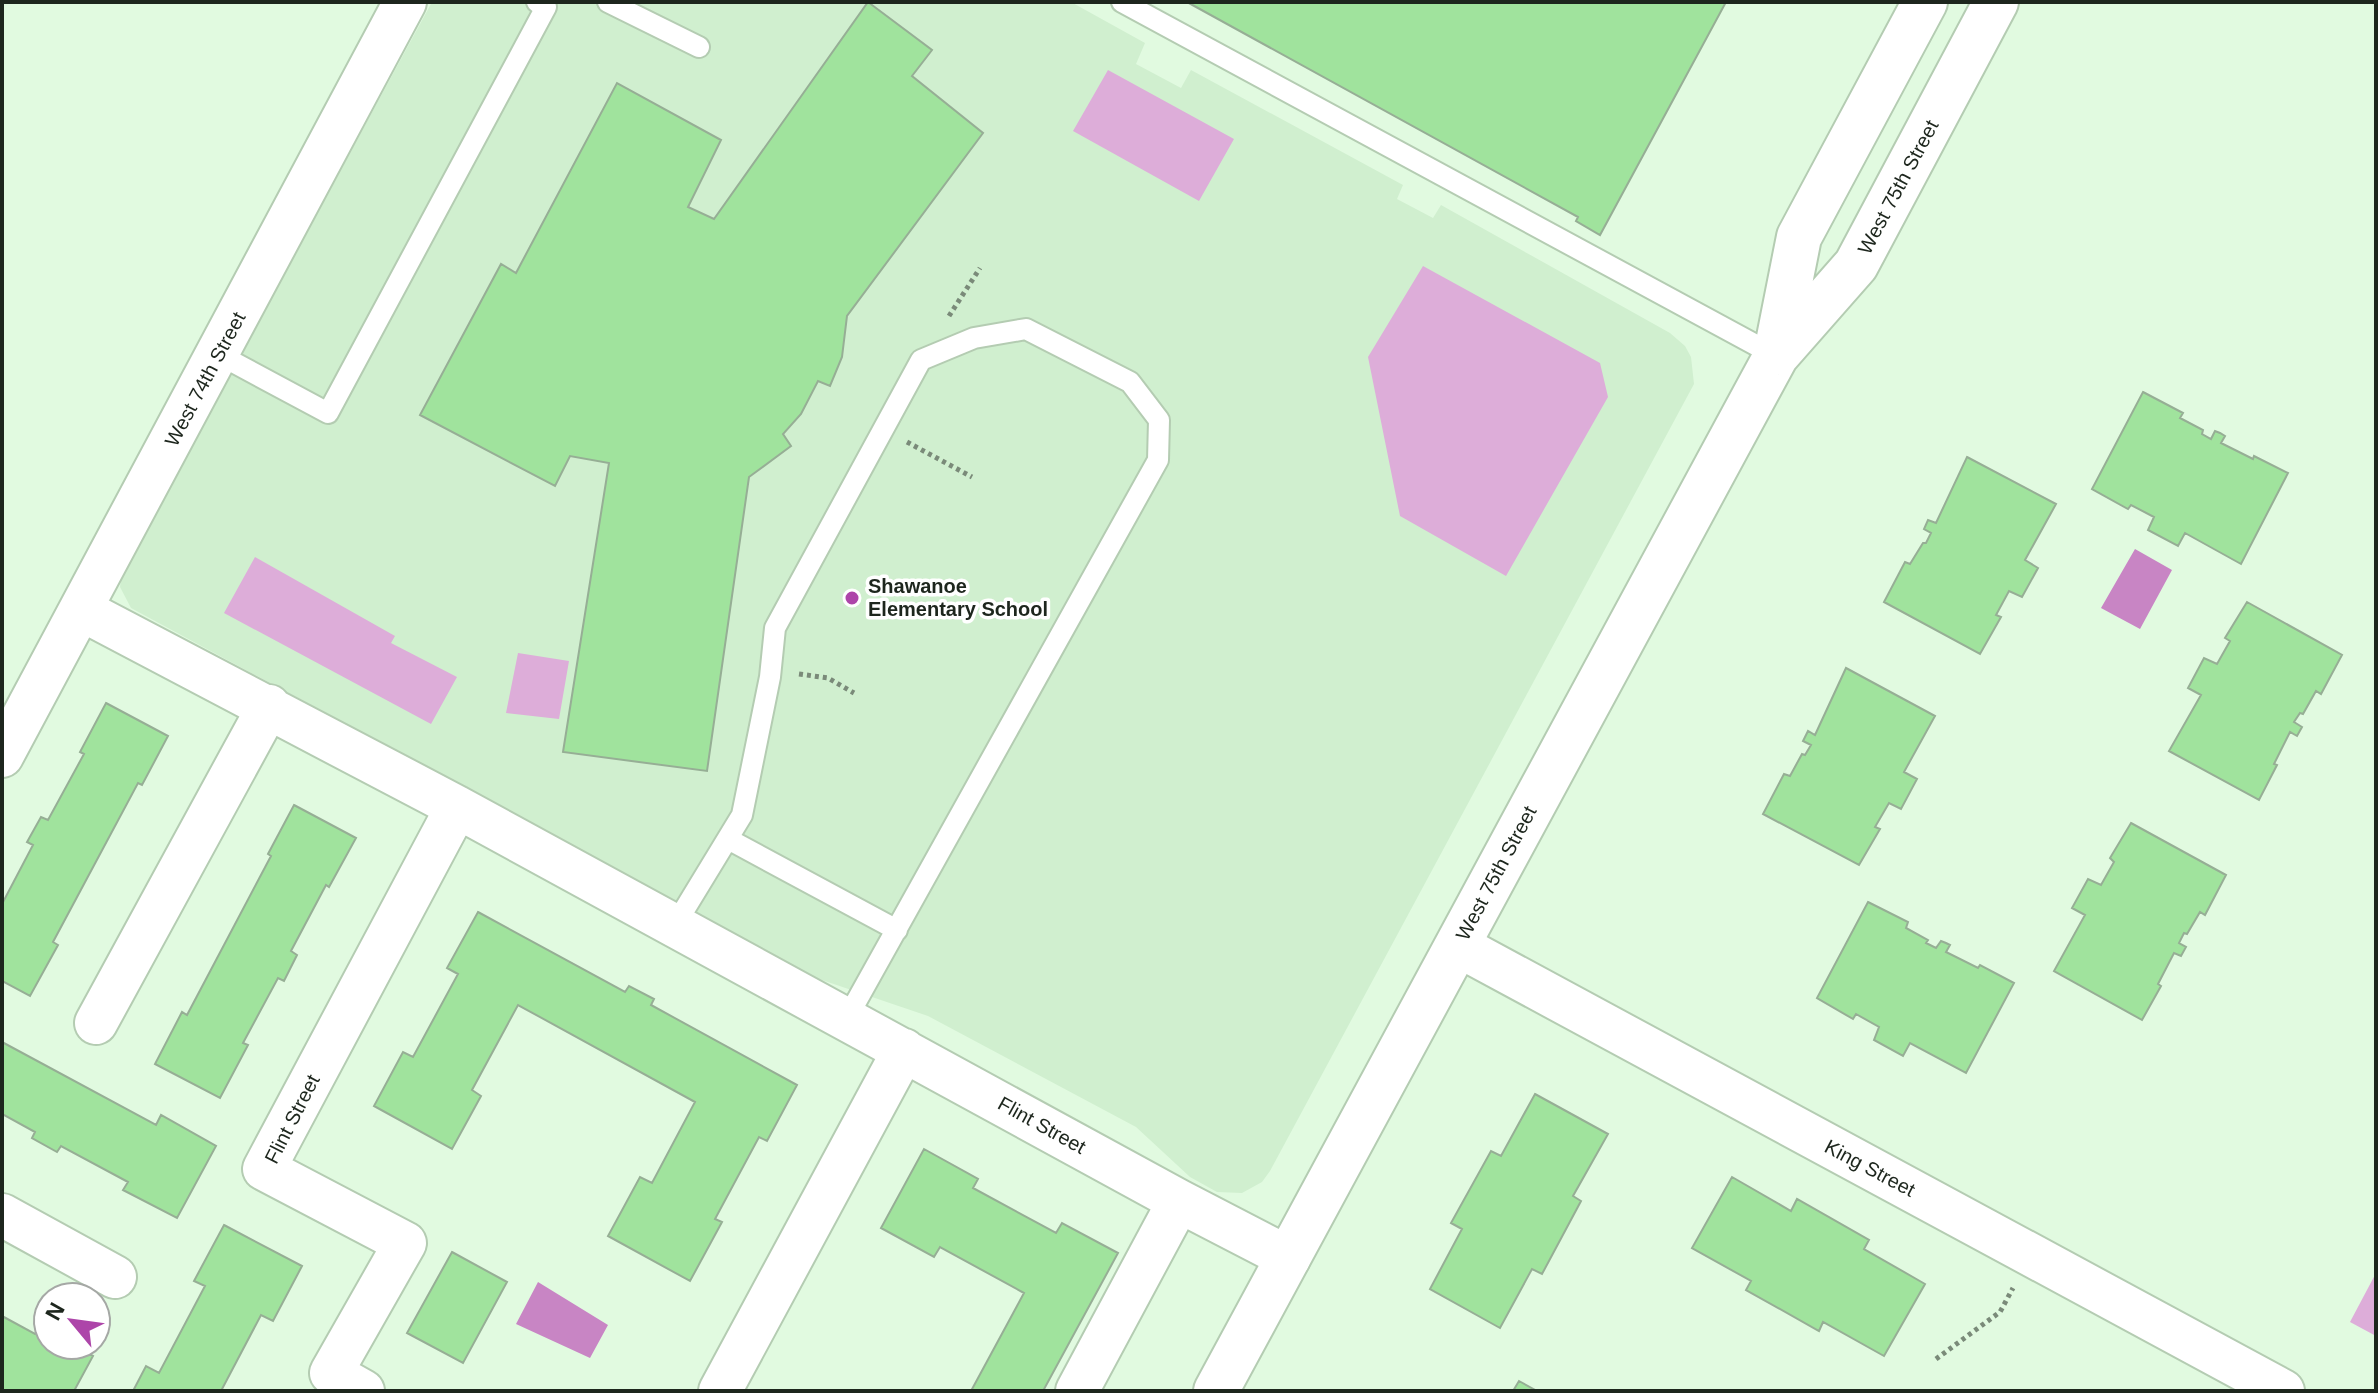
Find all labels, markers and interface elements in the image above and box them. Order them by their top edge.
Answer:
street label: West 75th Street [1853,116,1943,258]
street label: West 74th Street [160,308,250,450]
place label: Shawanoe Elementary School [868,575,1048,620]
marker: Shawanoe Elementary School [843,589,861,607]
street label: West 75th Street [1451,802,1541,944]
street label: Flint Street [260,1071,324,1167]
street label: Flint Street [994,1092,1090,1158]
street label: King Street [1821,1135,1919,1201]
north arrow [32,1281,112,1361]
text: N [40,1299,70,1325]

